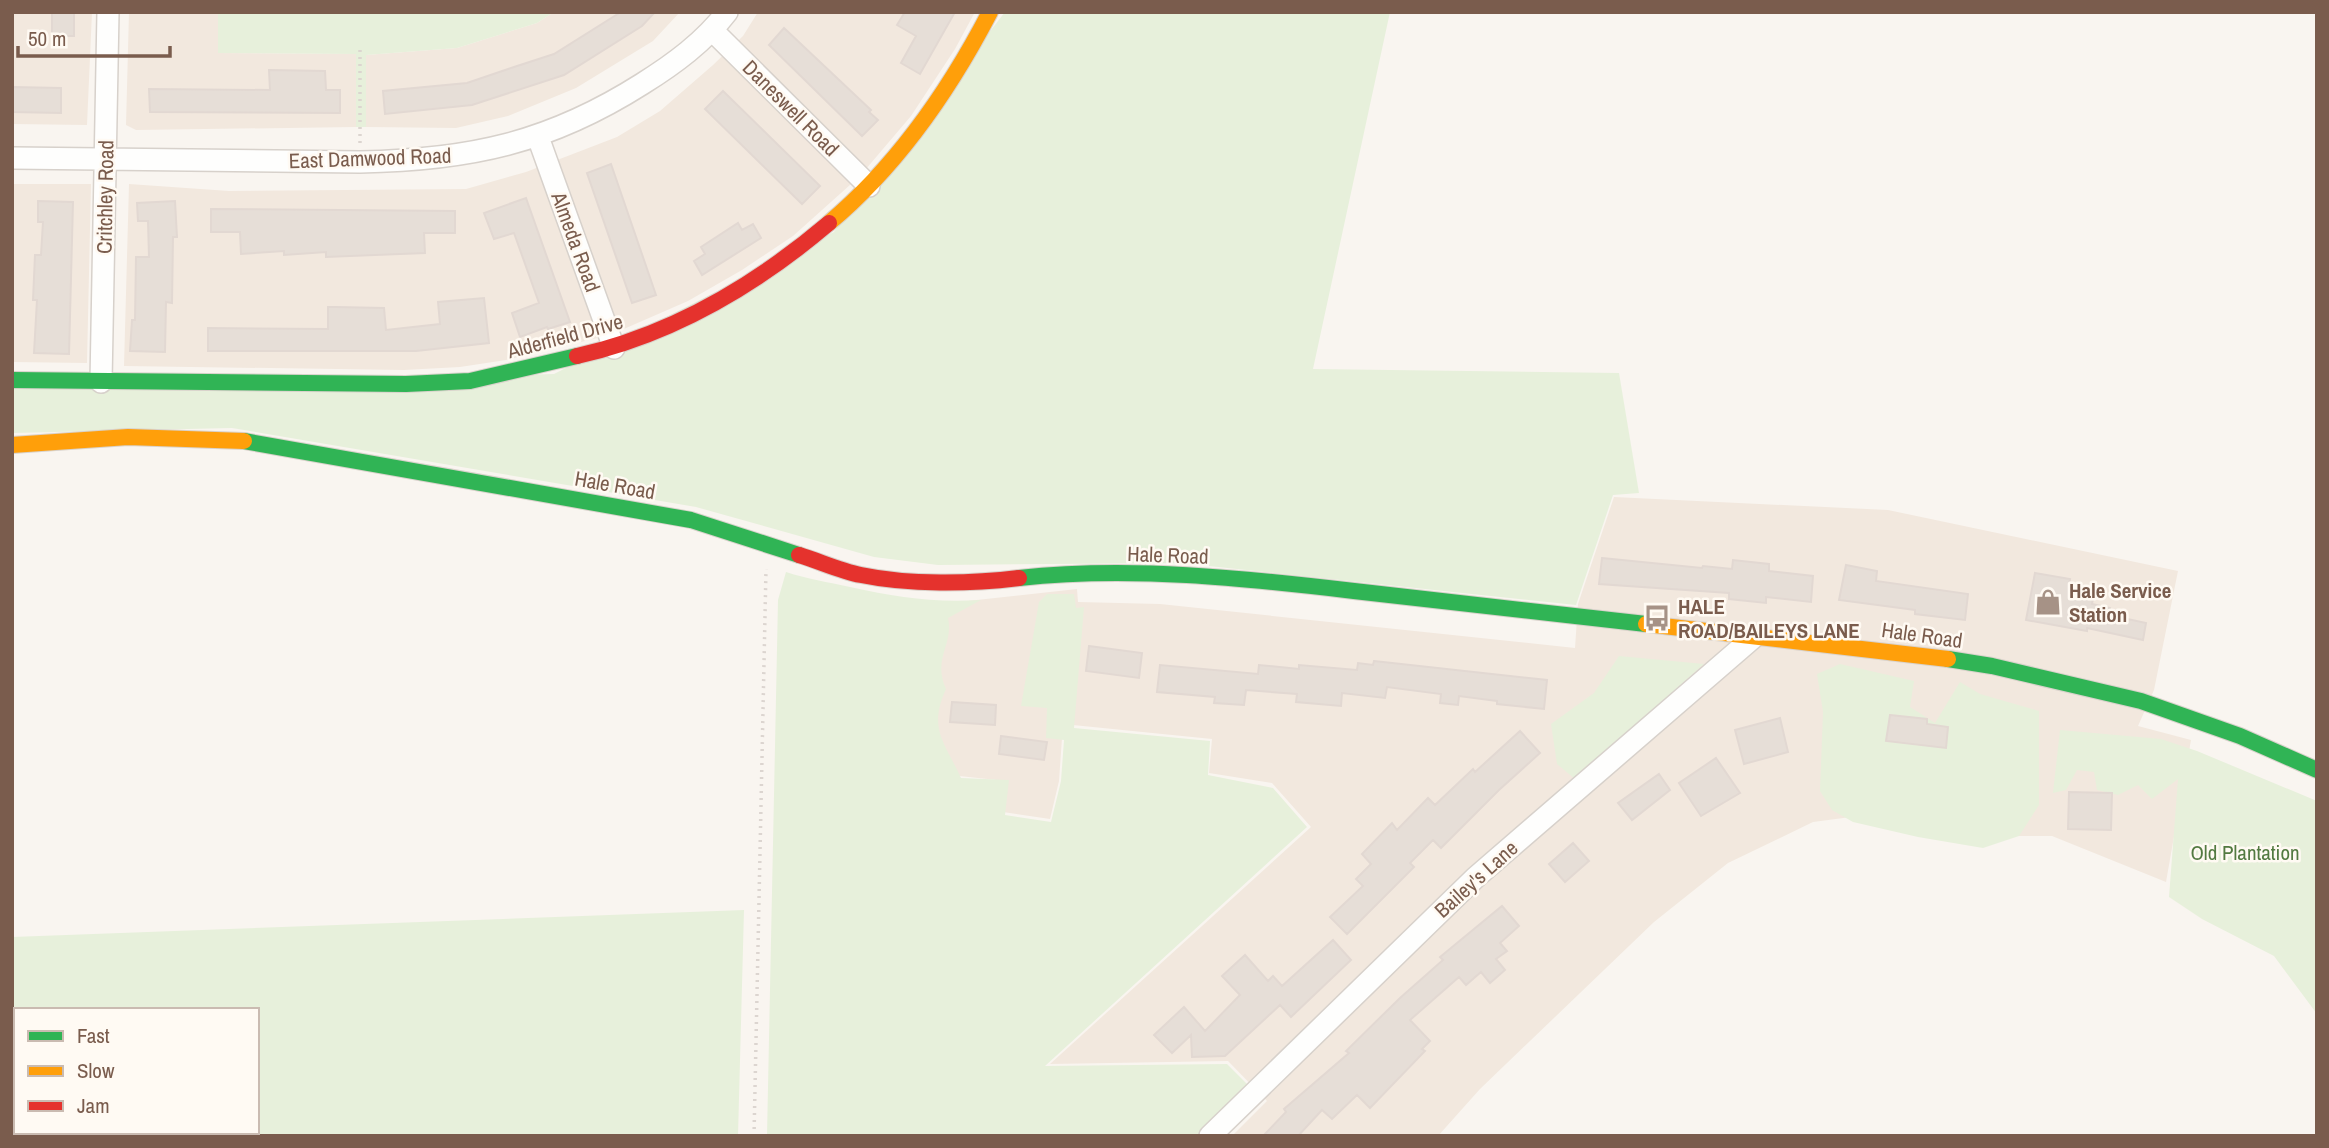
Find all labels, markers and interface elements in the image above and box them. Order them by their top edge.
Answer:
scale bar [18,14,170,58]
text: 50 m [28,24,66,53]
street label: Daneswell Road [736,53,846,163]
street label: Critchley Road [90,140,120,254]
street label: East Damwood Road [288,141,452,175]
street label: Almeda Road [544,187,607,296]
street label: Alderfield Drive [503,307,626,366]
street label: Hale Road [572,464,658,506]
street label: Hale Road [1127,539,1209,571]
place label: Hale Service Station [2069,576,2171,629]
shop icon: Hale Service Station [2033,587,2063,617]
place label: HALE ROAD/BAILEYS LANE [1678,592,1860,645]
bus stop icon: HALE ROAD/BAILEYS LANE [1642,603,1672,633]
street label: Hale Road [1880,615,1964,655]
street label: Bailey's Lane [1428,834,1524,924]
park label: Old Plantation [2190,838,2300,867]
legend [14,1008,259,1134]
text: Fast [77,1021,110,1050]
text: Slow [77,1056,115,1085]
text: Jam [77,1091,110,1120]

